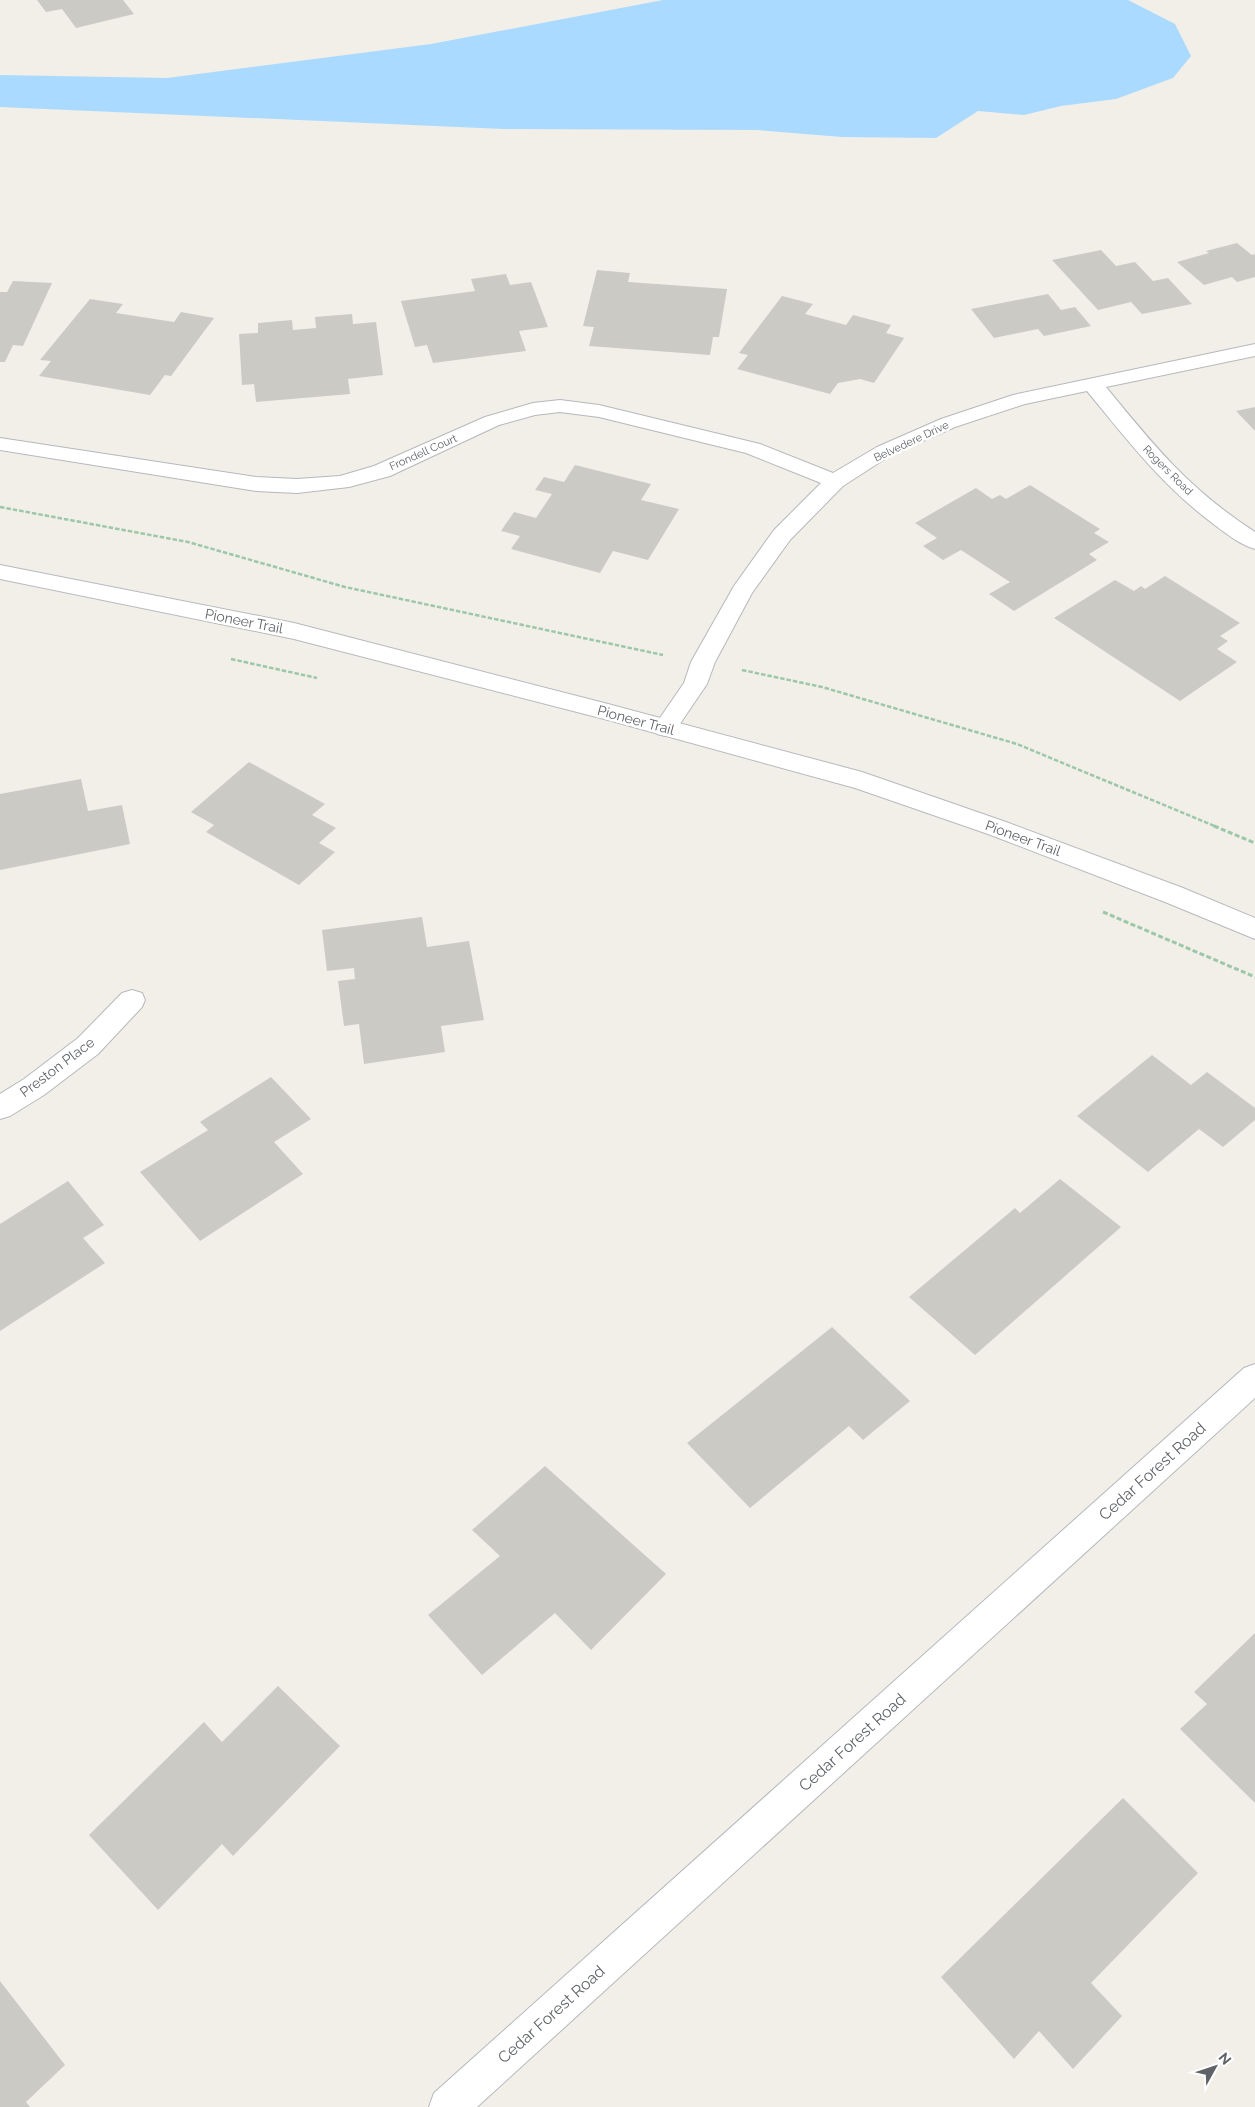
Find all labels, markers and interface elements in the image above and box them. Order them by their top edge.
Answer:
street label: Belvedere Drive [872,418,951,465]
street label: Frondell Court [387,432,459,473]
street label: Rogers Road [1140,443,1195,498]
street label: Pioneer Trail [204,606,285,636]
street label: Pioneer Trail [596,702,676,738]
street label: Pioneer Trail [983,817,1063,859]
street label: Preston Place [17,1034,97,1100]
street label: Cedar Forest Road [1095,1418,1210,1524]
street label: Cedar Forest Road [795,1689,910,1795]
street label: Cedar Forest Road [494,1961,609,2067]
north arrow [1190,2042,1240,2092]
text: N [1215,2049,1235,2068]

